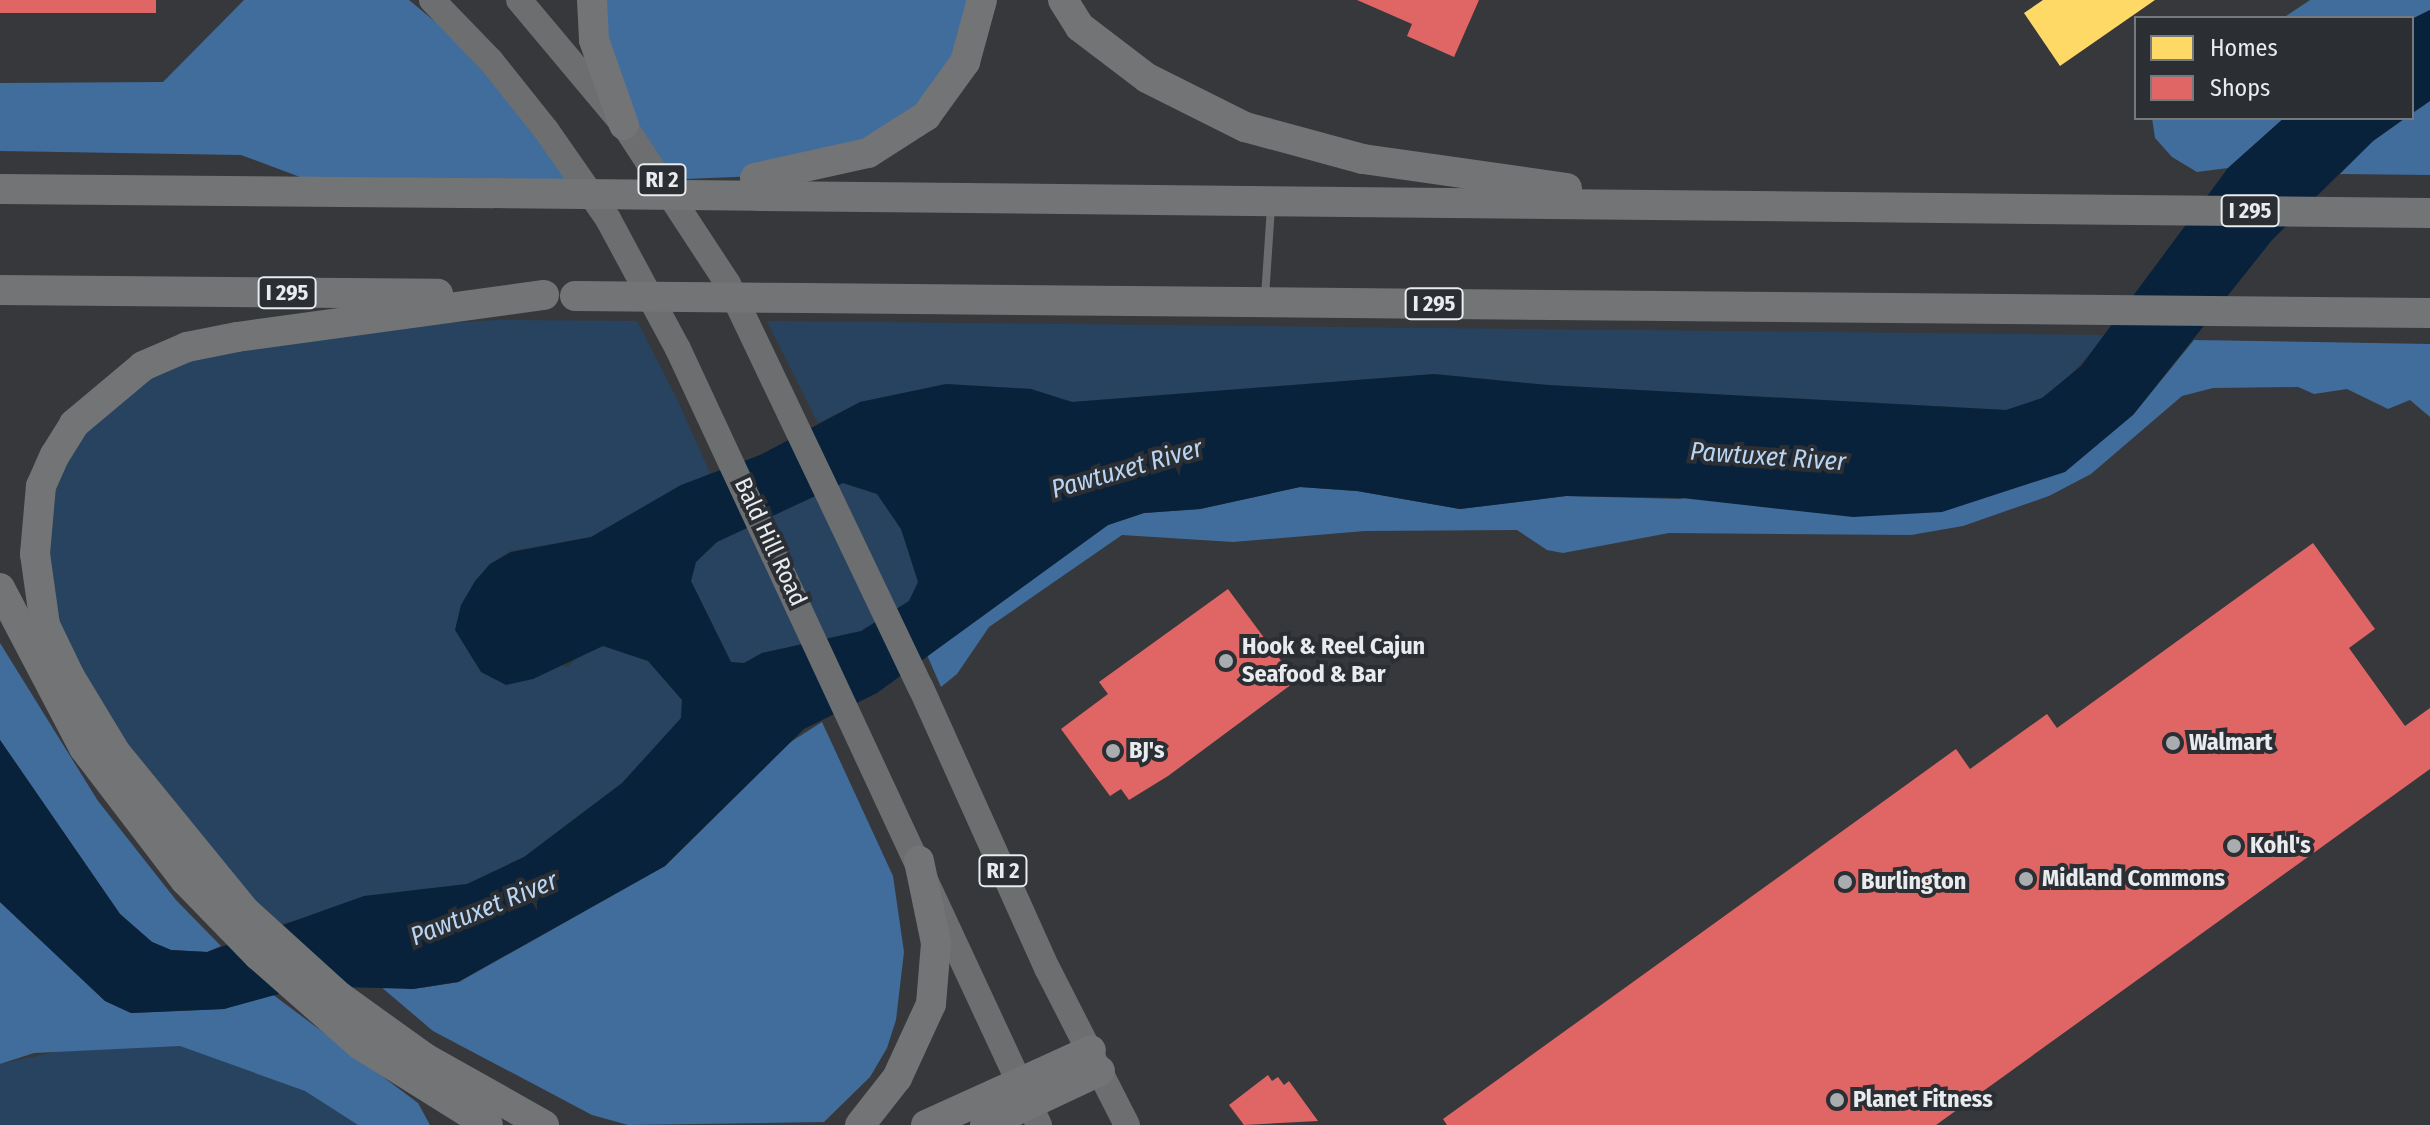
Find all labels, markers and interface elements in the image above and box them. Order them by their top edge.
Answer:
legend [2134,16,2414,120]
text: Homes [2210,34,2278,62]
text: Shops [2210,74,2270,102]
road number: RI 2 [636,162,688,198]
road number: I 295 [2220,193,2280,229]
road number: I 295 [257,275,317,311]
road number: I 295 [1404,286,1464,322]
water label: Pawtuxet River [1048,432,1206,506]
water label: Pawtuxet River [1689,436,1847,478]
street label: Bald Hill Road [728,473,812,611]
place label: Hook & Reel Cajun Seafood & Bar [1242,633,1425,689]
marker: Hook & Reel Cajun Seafood & Bar [1217,652,1235,670]
place label: Walmart [2189,729,2273,757]
marker: Walmart [2164,734,2182,752]
place label: BJ's [1129,737,1164,765]
marker: BJ's [1104,742,1122,760]
place label: Kohl's [2250,832,2311,860]
marker: Kohl's [2225,837,2243,855]
road number: RI 2 [977,853,1029,889]
water label: Pawtuxet River [406,865,562,953]
place label: Midland Commons [2042,865,2225,893]
place label: Burlington [1861,868,1966,896]
marker: Midland Commons [2017,870,2035,888]
marker: Burlington [1836,873,1854,891]
place label: Planet Fitness [1853,1086,1993,1114]
marker: Planet Fitness [1828,1091,1846,1109]

